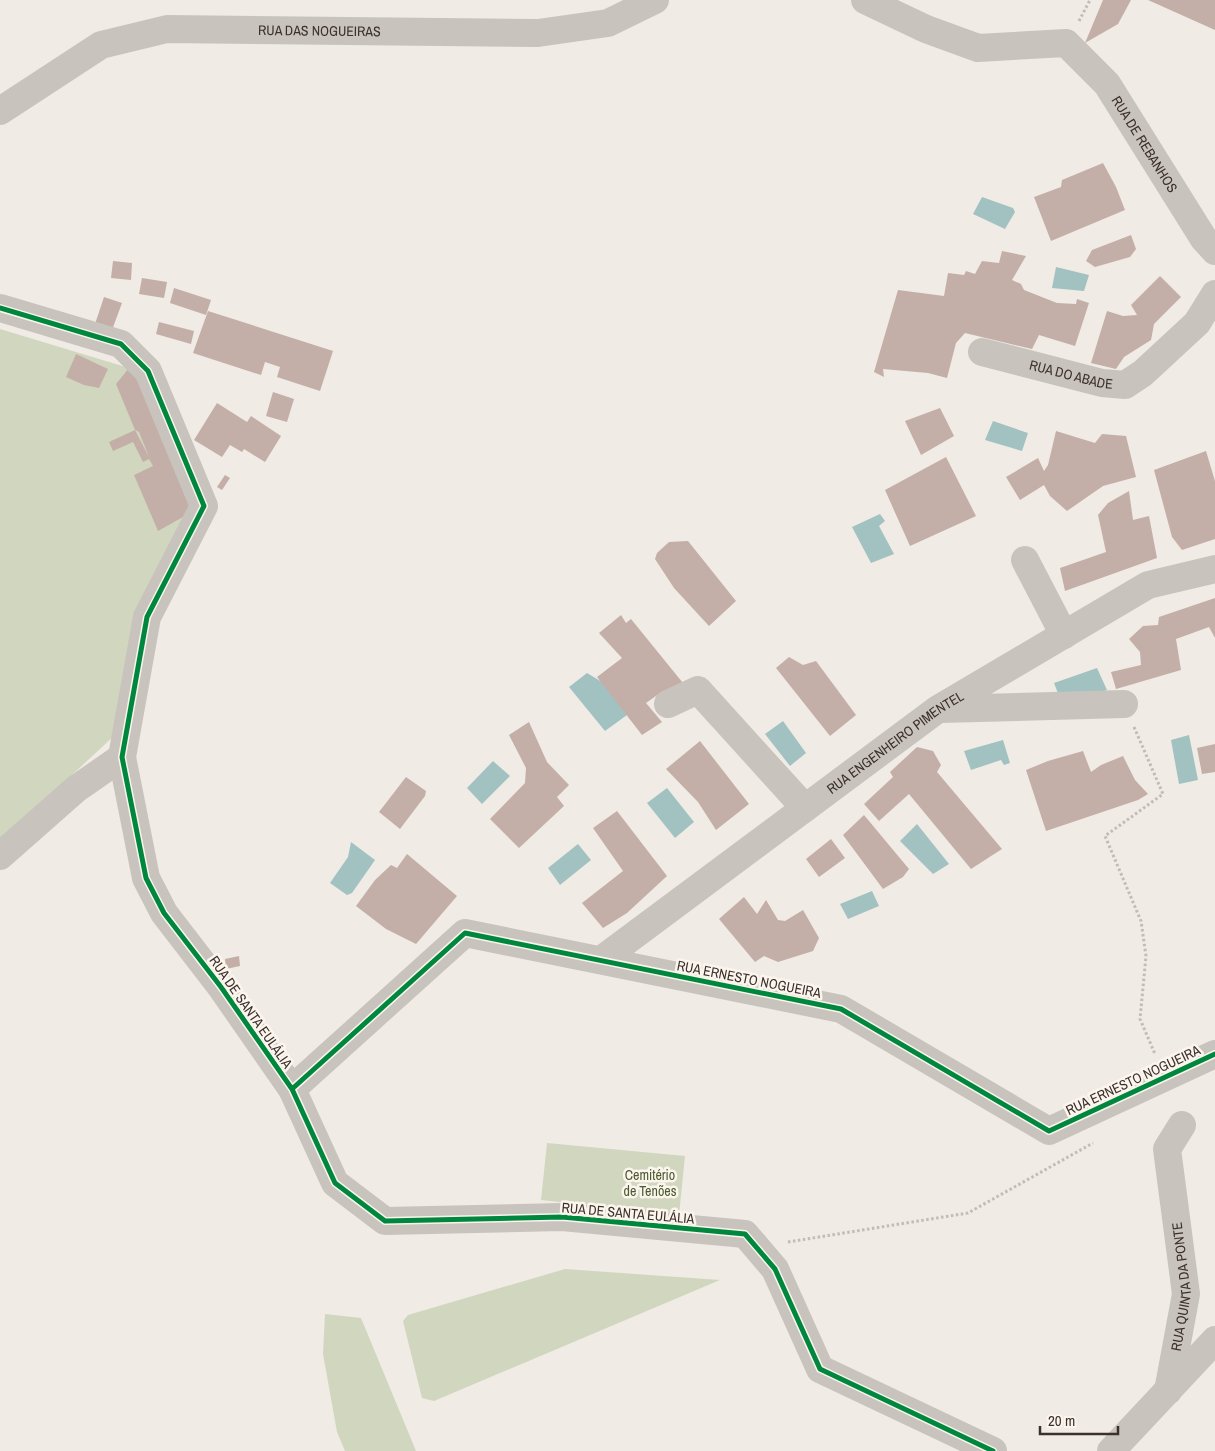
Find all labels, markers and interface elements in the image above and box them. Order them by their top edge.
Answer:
street label: RUA DAS NOGUEIRAS [258,21,381,40]
street label: RUA DE REBANHOS [1108,93,1182,196]
street label: RUA DO ABADE [1027,356,1114,393]
street label: RUA ENGENHEIRO PIMENTEL [823,687,967,798]
street label: RUA DE SANTA EULÁLIA [205,952,297,1072]
street label: RUA ERNESTO NOGUEIRA [675,956,823,1002]
street label: RUA ERNESTO NOGUEIRA [1063,1041,1204,1119]
park label: Cemitério de Tenões [624,1166,677,1200]
street label: RUA DE SANTA EULÁLIA [561,1198,695,1228]
street label: RUA QUINTA DA PONTE [1167,1221,1195,1352]
scale bar [1040,1404,1118,1436]
text: 20 m [1048,1410,1075,1431]

